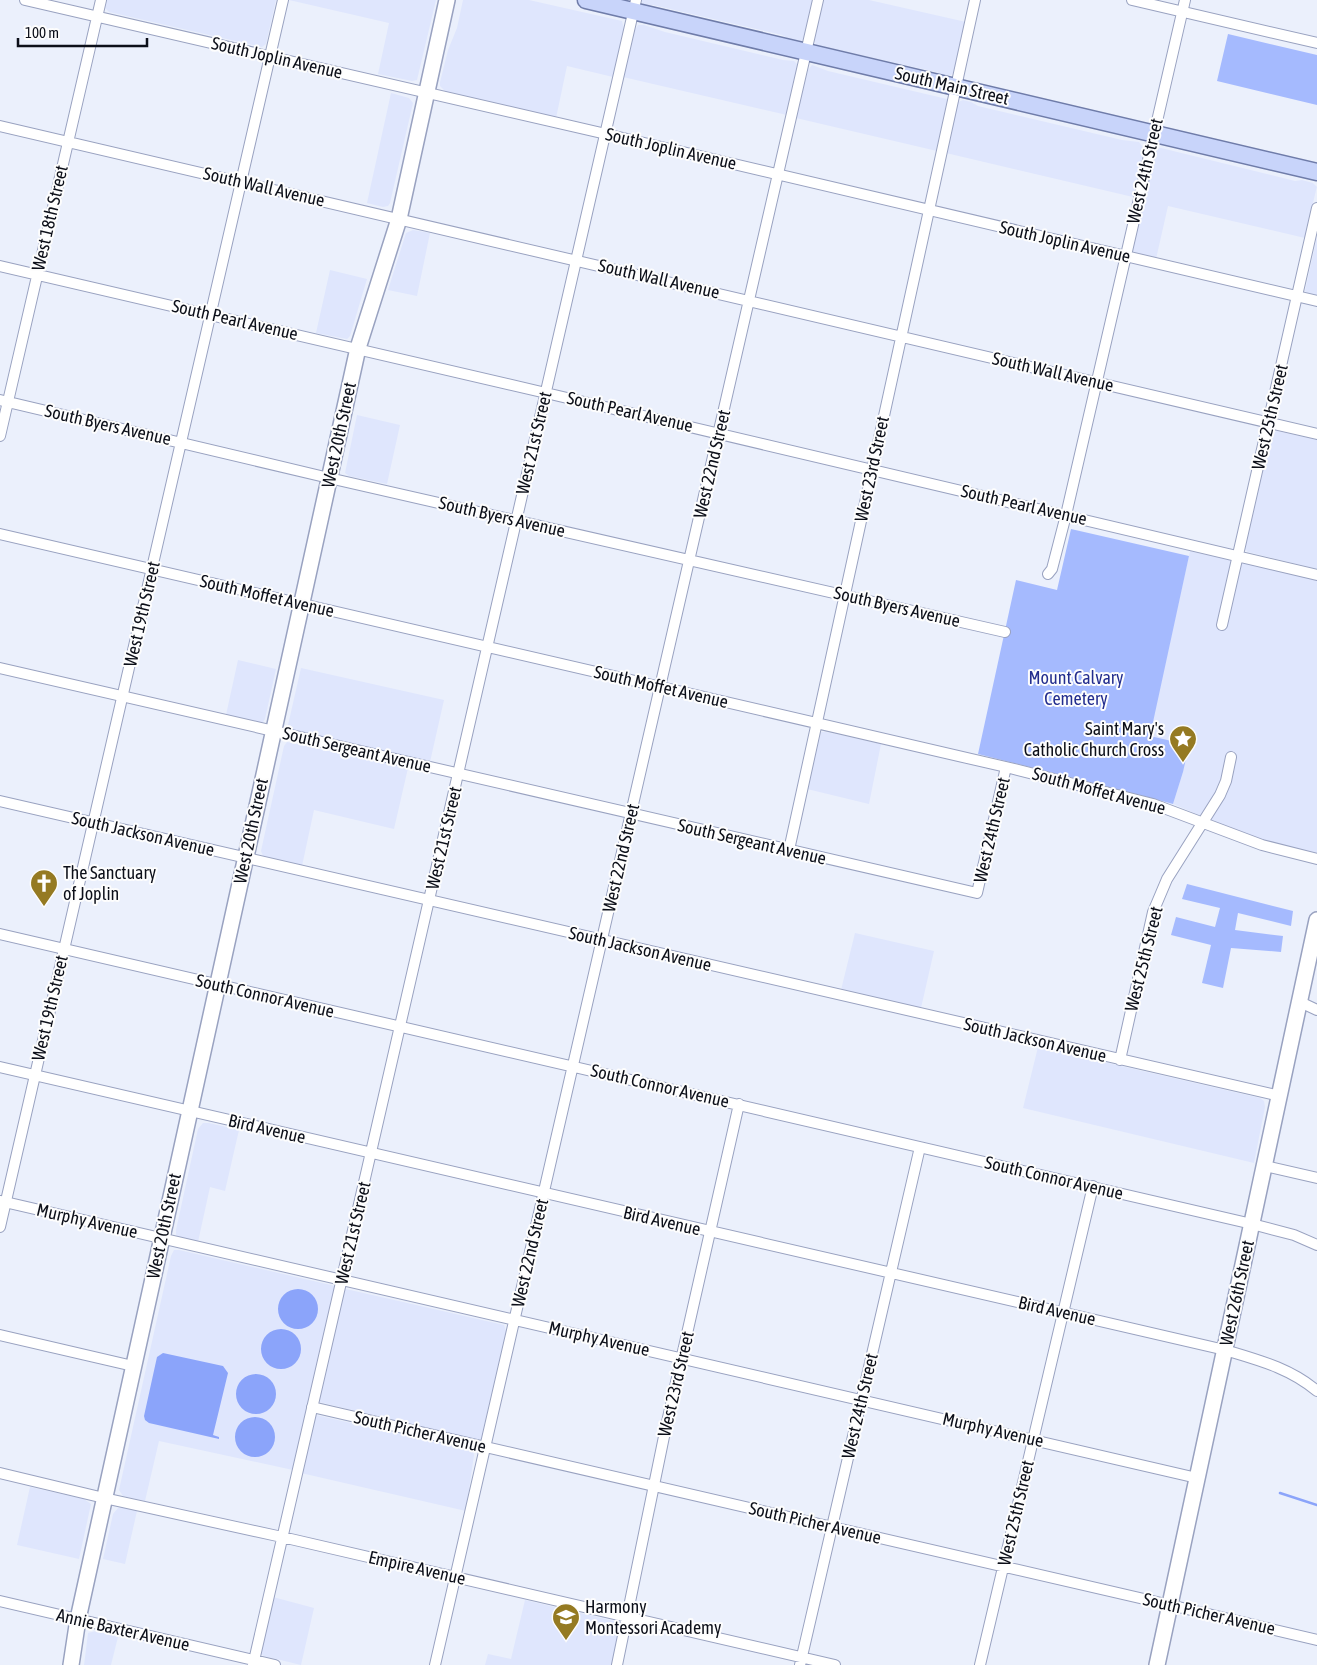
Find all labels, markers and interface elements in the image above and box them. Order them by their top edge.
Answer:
scale bar [18,15,146,47]
text: 100 m [25,24,59,41]
street label: South Joplin Avenue [210,32,345,83]
street label: South Main Street [893,62,1011,109]
street label: West 24th Street [1122,116,1167,226]
street label: South Joplin Avenue [604,123,739,174]
street label: South Wall Avenue [201,162,327,211]
street label: West 18th Street [27,163,72,273]
street label: South Joplin Avenue [998,216,1133,267]
street label: South Wall Avenue [596,254,722,303]
street label: South Pearl Avenue [170,295,300,344]
street label: South Wall Avenue [990,347,1116,396]
street label: West 25th Street [1247,362,1292,472]
street label: West 20th Street [317,380,360,490]
street label: South Pearl Avenue [565,387,695,436]
street label: West 21st Street [511,389,556,496]
street label: South Byers Avenue [43,400,173,449]
street label: West 22nd Street [689,408,734,520]
street label: West 23rd Street [850,414,893,524]
street label: South Pearl Avenue [959,480,1089,529]
street label: South Byers Avenue [437,492,567,541]
street label: West 19th Street [119,559,164,669]
street label: South Moffet Avenue [198,570,336,621]
street label: South Byers Avenue [832,582,962,631]
street label: South Moffet Avenue [592,661,730,712]
park label: Mount Calvary Cemetery [1029,667,1124,709]
place label: Saint Mary's Catholic Church Cross [1024,718,1164,760]
street label: South Sergeant Avenue [281,722,433,777]
place icon: Saint Mary's Catholic Church Cross [1168,724,1198,763]
street label: South Moffet Avenue [1030,763,1168,818]
street label: West 24th Street [969,775,1014,885]
street label: West 20th Street [229,776,272,886]
street label: West 21st Street [421,784,466,891]
street label: West 22nd Street [598,802,643,914]
street label: South Jackson Avenue [70,807,216,860]
street label: South Sergeant Avenue [676,814,828,869]
place label: The Sanctuary of Joplin [63,862,156,904]
church icon: The Sanctuary of Joplin [29,868,59,907]
street label: West 25th Street [1120,904,1167,1014]
street label: South Jackson Avenue [567,922,713,975]
street label: West 19th Street [27,953,72,1063]
street label: South Connor Avenue [194,969,336,1022]
street label: South Jackson Avenue [962,1013,1108,1066]
street label: South Connor Avenue [589,1059,731,1112]
street label: Bird Avenue [226,1109,308,1148]
street label: South Connor Avenue [983,1151,1125,1204]
street label: West 20th Street [142,1171,185,1281]
street label: West 21st Street [330,1179,375,1286]
street label: West 22nd Street [507,1197,552,1309]
street label: Murphy Avenue [35,1199,140,1242]
street label: Bird Avenue [621,1201,703,1240]
street label: West 26th Street [1215,1238,1258,1348]
street label: Bird Avenue [1016,1291,1098,1330]
street label: Murphy Avenue [547,1317,652,1360]
street label: West 23rd Street [653,1329,698,1439]
street label: West 24th Street [837,1351,882,1461]
street label: South Picher Avenue [352,1406,488,1457]
street label: Murphy Avenue [941,1408,1046,1451]
street label: West 25th Street [993,1458,1038,1568]
street label: South Picher Avenue [747,1497,883,1548]
street label: Empire Avenue [366,1546,468,1589]
street label: South Picher Avenue [1141,1588,1277,1639]
place label: Harmony Montessori Academy [585,1596,721,1638]
school or university icon: Harmony Montessori Academy [551,1602,581,1641]
street label: Annie Baxter Avenue [54,1604,192,1655]

